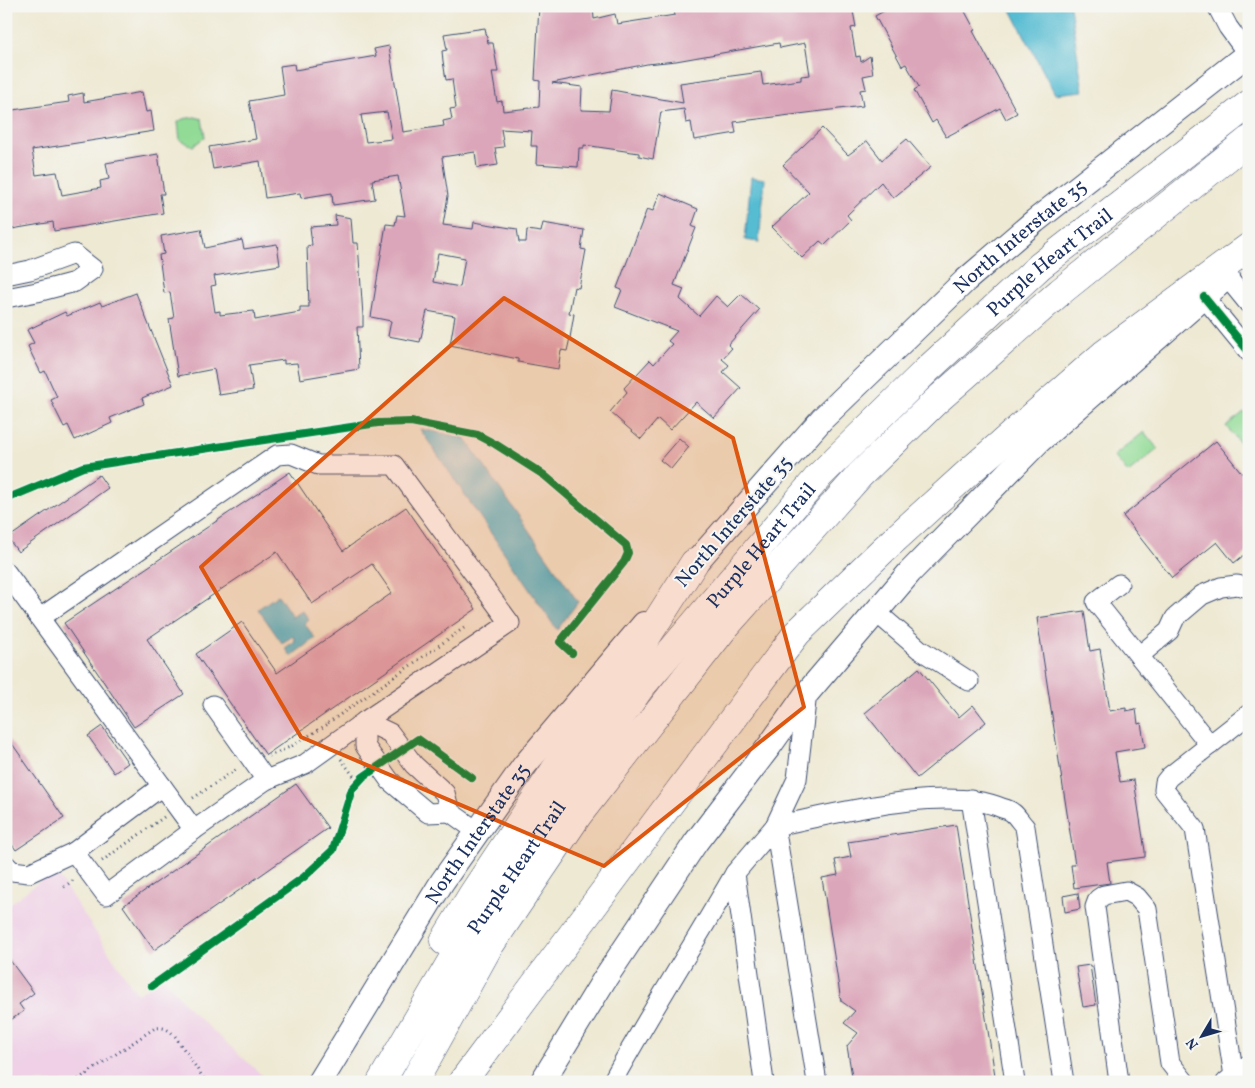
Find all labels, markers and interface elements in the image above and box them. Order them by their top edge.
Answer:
street label: North Interstate 35 [948,173,1093,301]
street label: Purple Heart Trail [981,202,1119,324]
street label: North Interstate 35 [670,451,800,594]
street label: Purple Heart Trail [701,477,824,615]
street label: North Interstate 35 [420,759,537,910]
street label: Purple Heart Trail [462,796,574,941]
north arrow [1178,1010,1228,1060]
text: N [1182,1033,1204,1053]

